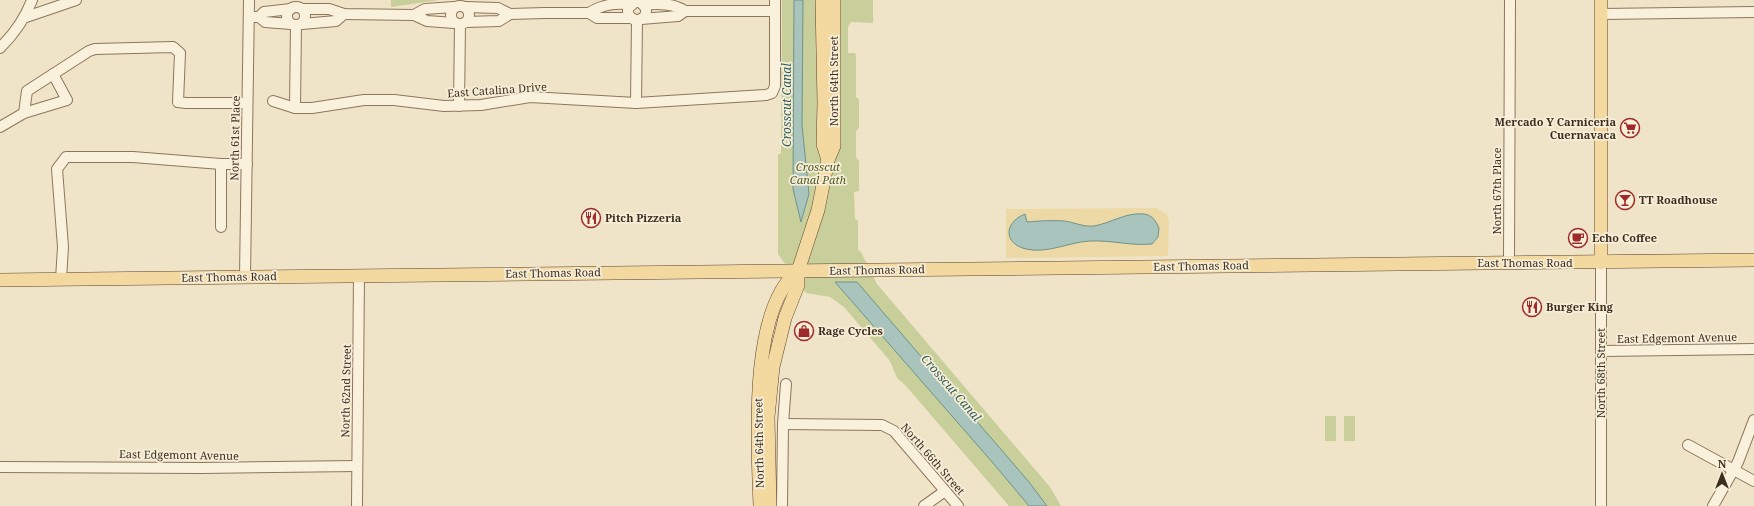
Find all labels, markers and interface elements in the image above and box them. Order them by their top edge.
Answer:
street label: North 64th Street [826,36,841,126]
water label: Crosscut Canal [778,63,795,147]
street label: East Catalina Drive [447,79,547,100]
street label: North 61st Place [226,95,243,181]
place label: Mercado Y Carniceria Cuernavaca [1495,114,1616,142]
supermarket icon: Mercado Y Carniceria Cuernavaca [1619,117,1641,139]
street label: North 67th Place [1489,147,1504,235]
park label: Crosscut Canal Path [790,159,847,187]
bar icon: TT Roadhouse [1614,189,1636,211]
place label: TT Roadhouse [1639,192,1718,207]
restaurant icon: Pitch Pizzeria [580,207,602,229]
place label: Pitch Pizzeria [605,210,682,225]
cafe icon: Echo Coffee [1567,227,1589,249]
place label: Echo Coffee [1592,230,1657,245]
street label: East Thomas Road [1477,255,1573,270]
street label: East Thomas Road [1153,257,1249,274]
street label: East Thomas Road [829,261,925,278]
street label: East Thomas Road [505,264,601,281]
street label: East Thomas Road [181,268,277,285]
restaurant icon: Burger King [1521,296,1543,318]
place label: Burger King [1546,299,1614,314]
shop icon: Rage Cycles [793,320,815,342]
place label: Rage Cycles [818,323,883,338]
street label: North 68th Street [1593,328,1608,418]
street label: East Edgemont Avenue [1617,329,1737,346]
street label: North 62nd Street [337,344,354,438]
water label: Crosscut Canal [917,350,985,425]
street label: North 64th Street [750,398,767,488]
street label: North 66th Street [898,420,969,498]
street label: East Edgemont Avenue [119,446,239,463]
north arrow [1702,454,1742,494]
text: N [1718,456,1727,471]

